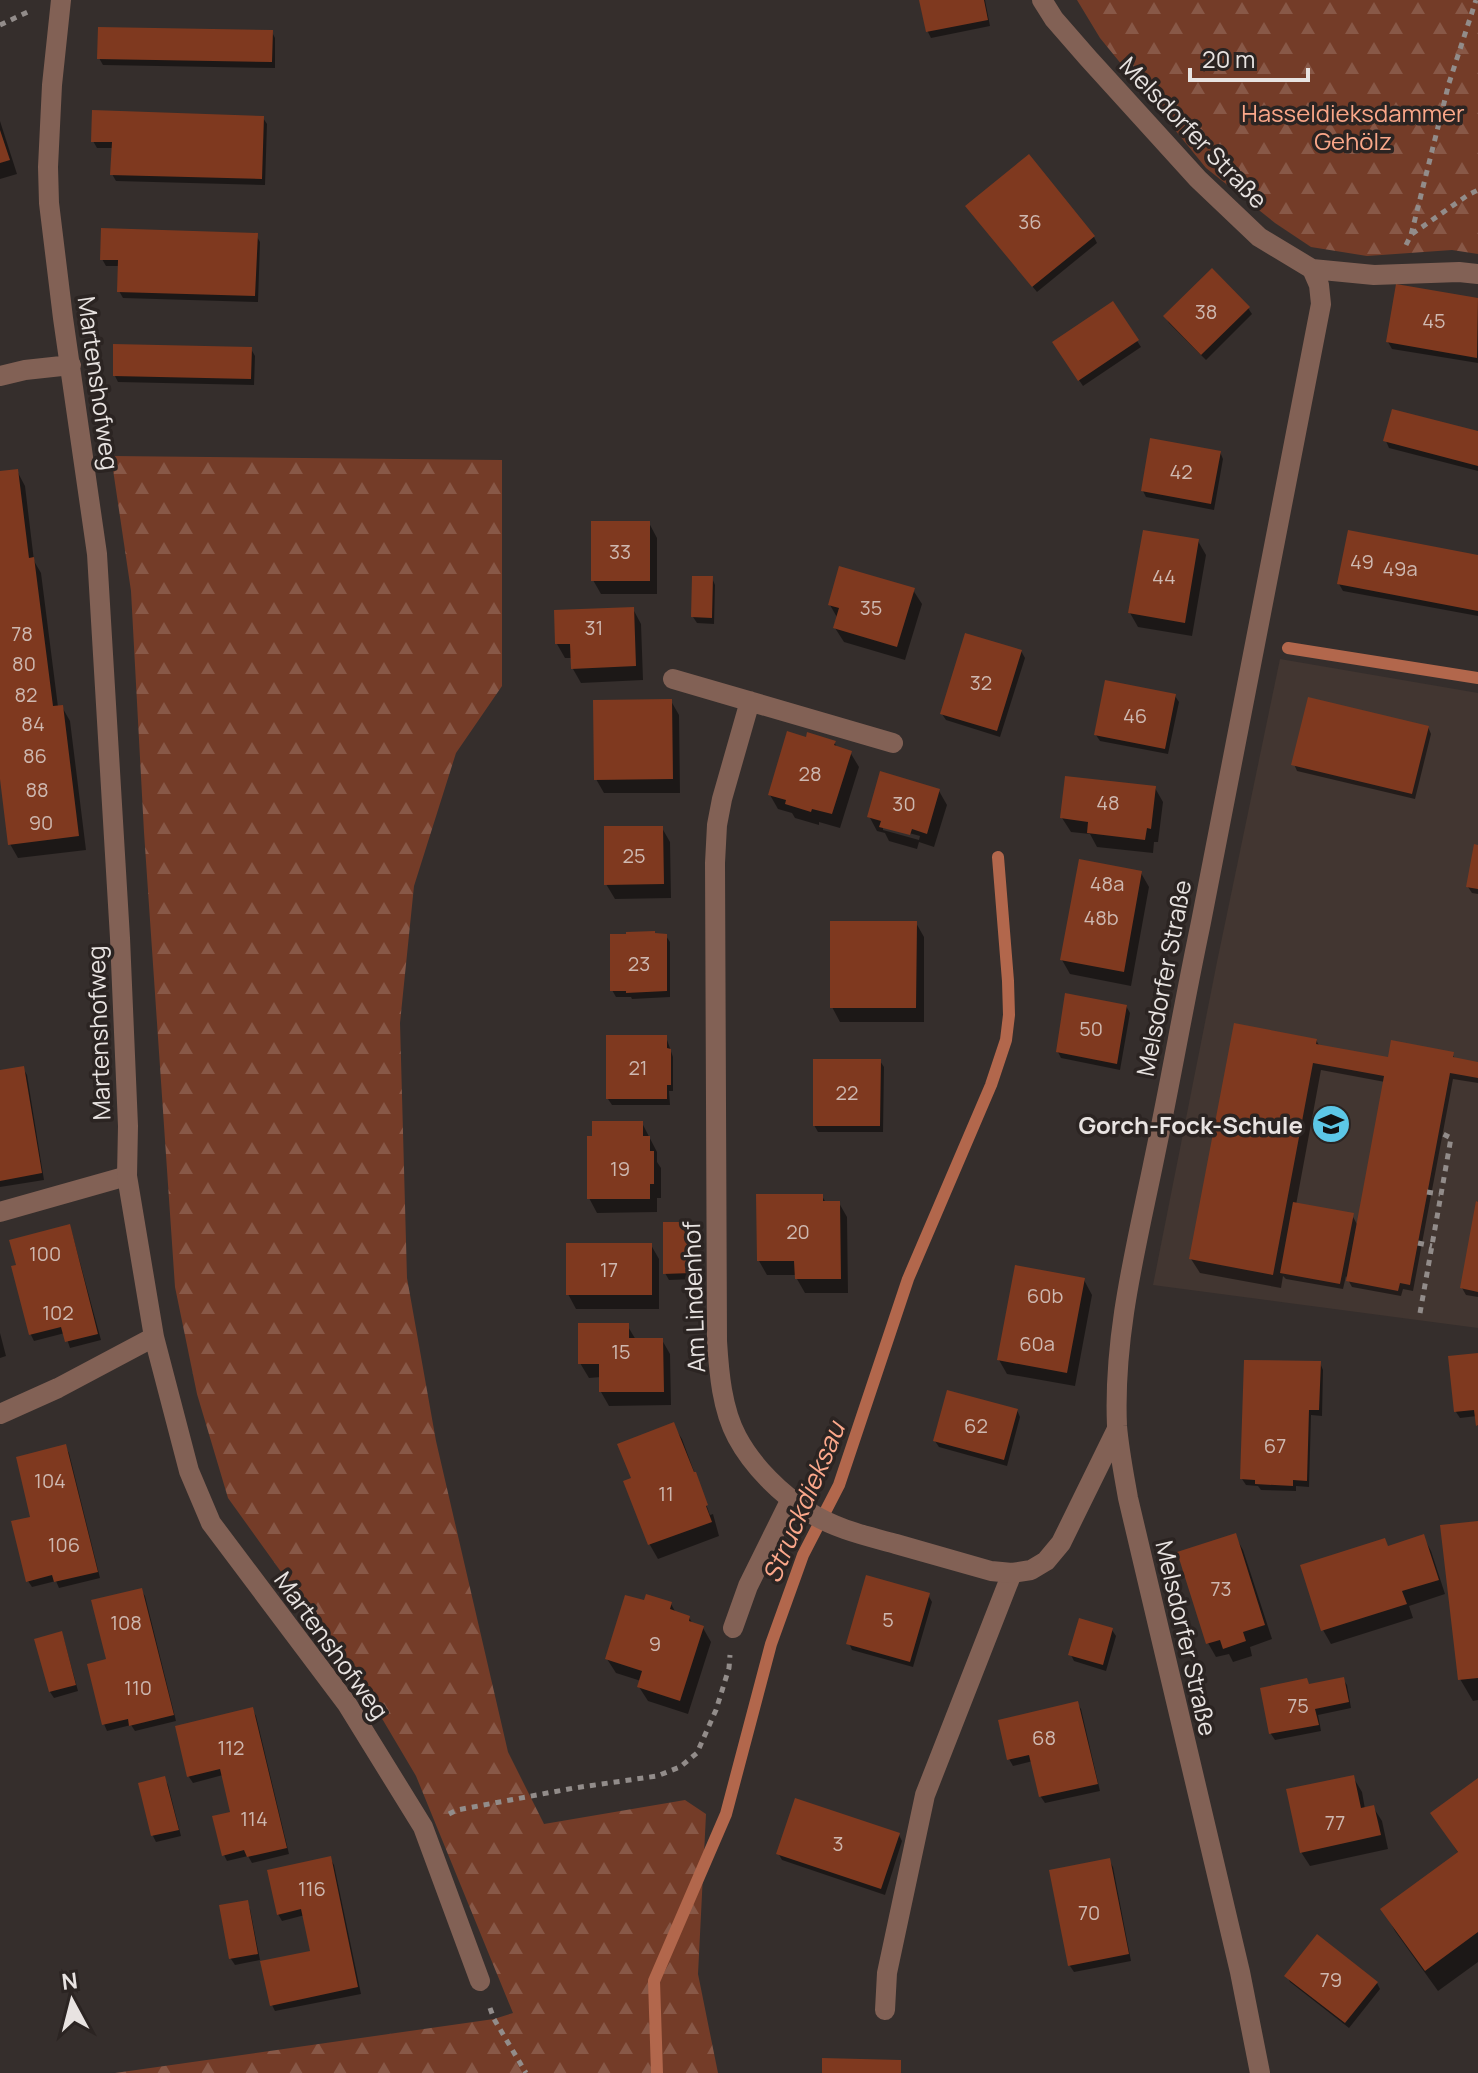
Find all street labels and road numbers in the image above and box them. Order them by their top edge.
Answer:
street label: Melsdorfer Straße [1113,49,1275,215]
street label: Martenshofweg [70,294,128,472]
street label: Melsdorfer Straße [1128,877,1198,1079]
street label: Martenshofweg [78,945,118,1121]
street label: Am Lindenhof [674,1220,712,1373]
street label: Melsdorfer Straße [1149,1537,1225,1739]
street label: Martenshofweg [267,1565,397,1725]

